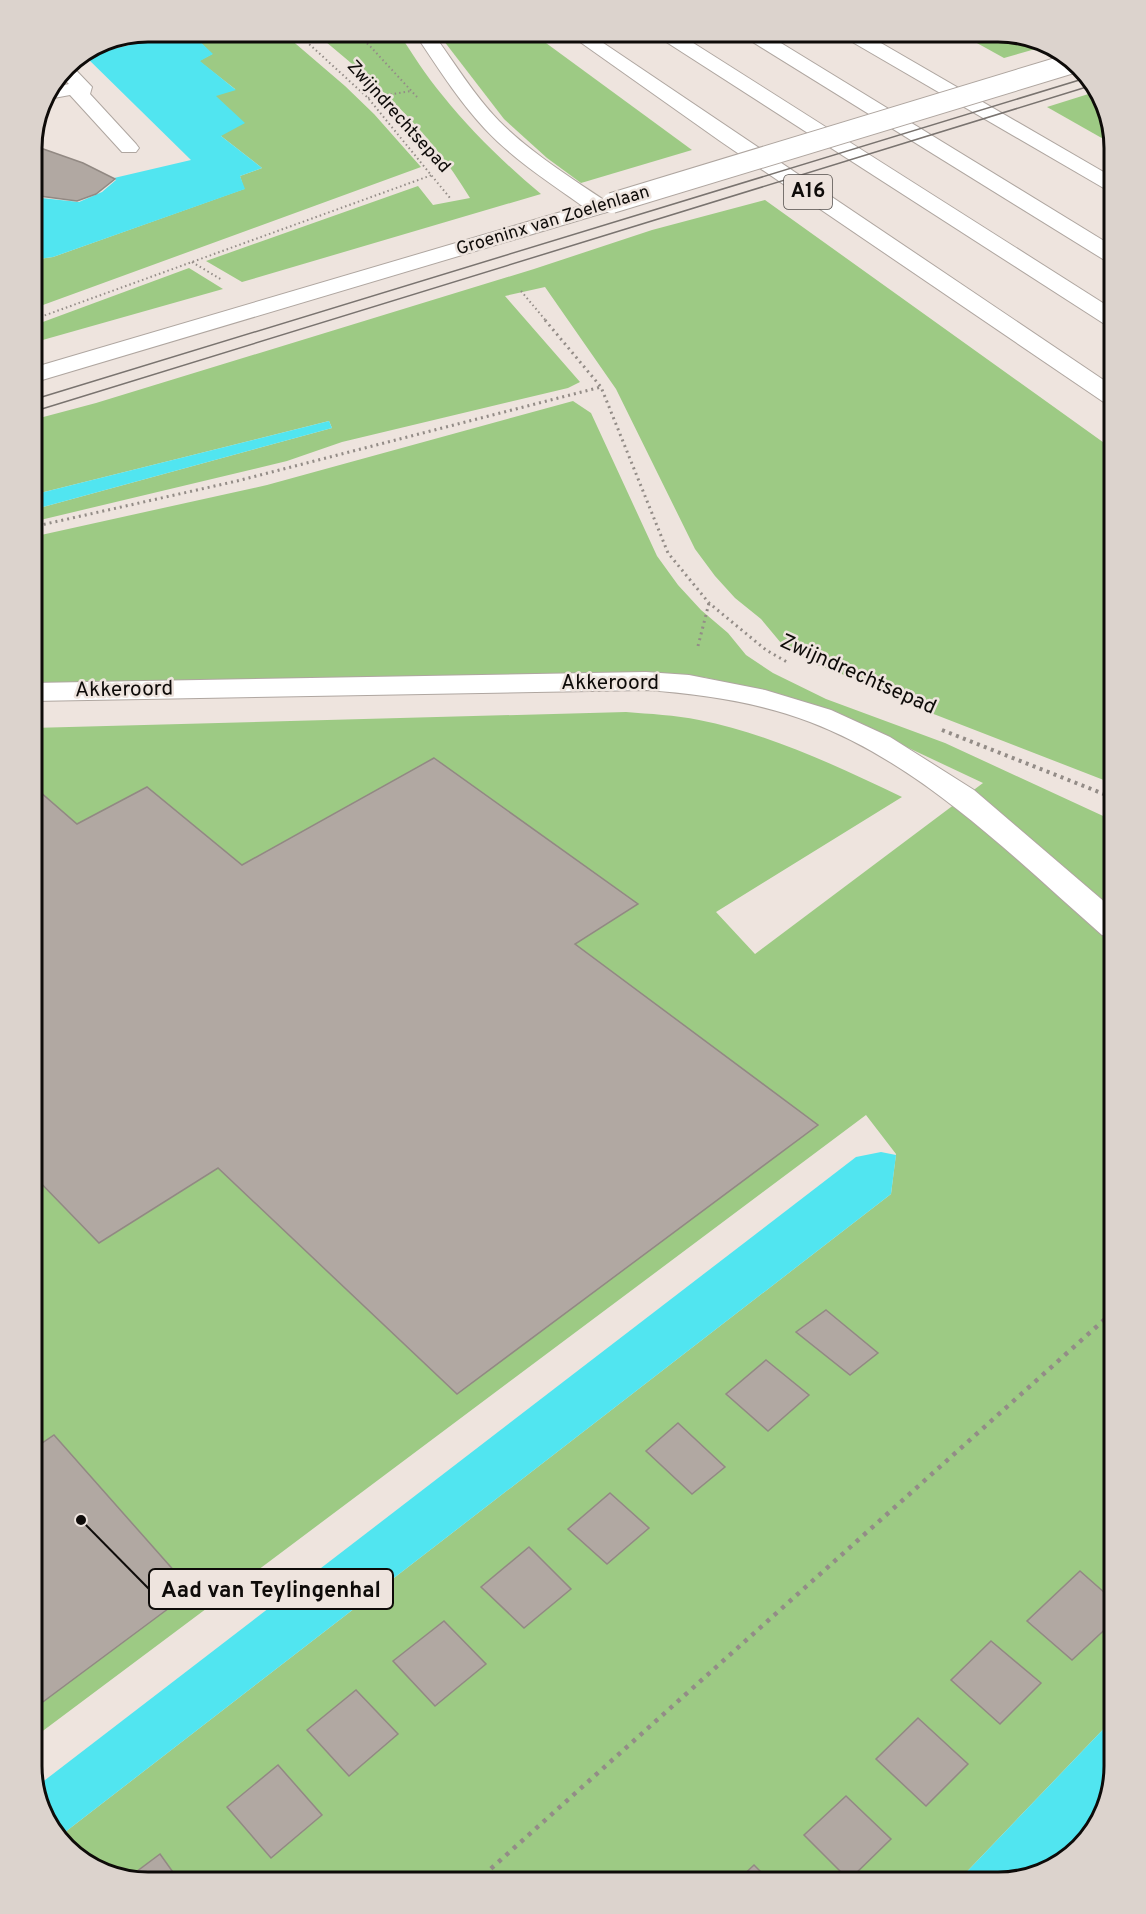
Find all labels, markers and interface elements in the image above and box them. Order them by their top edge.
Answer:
street label: Zwijndrechtsepad [341,56,455,178]
road number: A16 [784,175,832,209]
street label: Groeninx van Zoelenlaan [454,181,652,261]
street label: Zwijndrechtsepad [776,628,940,722]
street label: Akkeroord [561,670,659,697]
street label: Akkeroord [75,676,173,704]
callout: Aad van Teylingenhal [149,1569,393,1609]
text: Aad van Teylingenhal [161,1578,381,1605]

